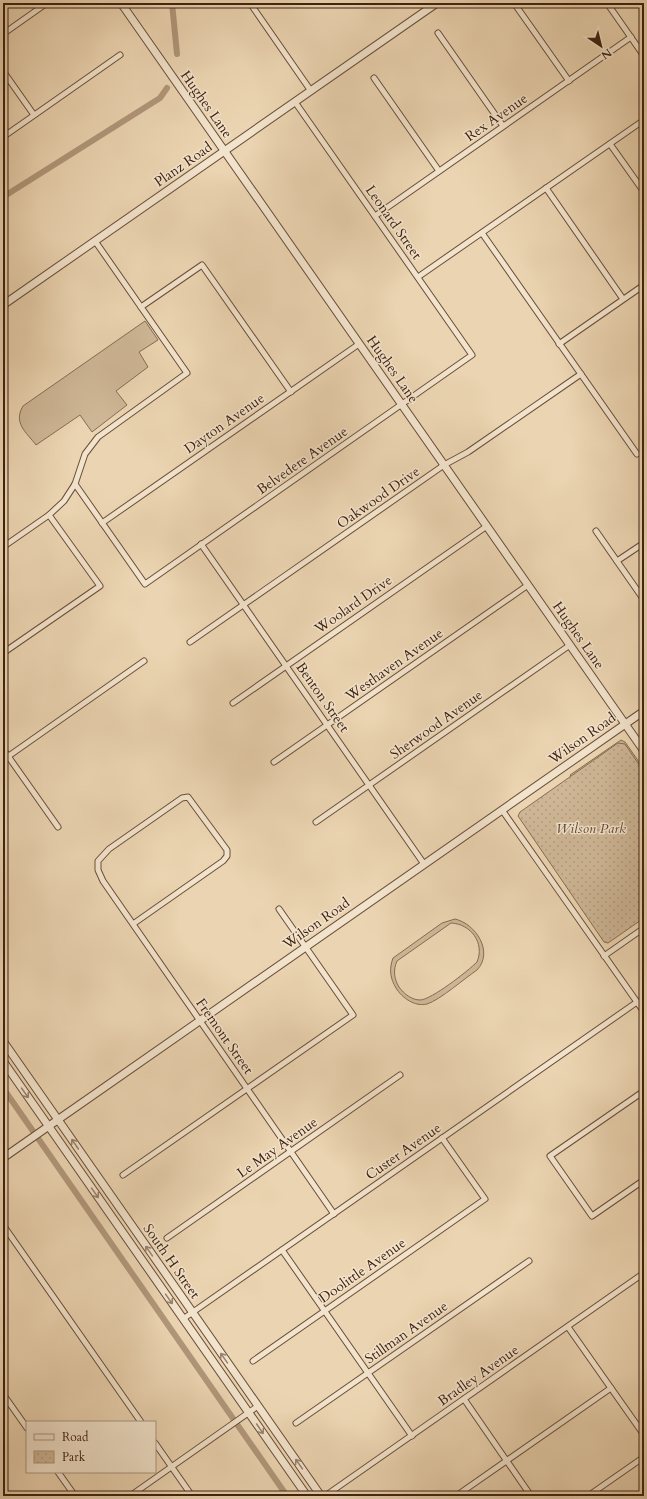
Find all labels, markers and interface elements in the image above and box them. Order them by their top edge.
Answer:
north arrow [581,26,621,66]
text: N [598,45,615,63]
street label: Hughes Lane [176,67,237,142]
street label: Rex Avenue [461,89,531,146]
street label: Planz Road [151,137,216,191]
street label: Leonard Street [361,181,426,264]
street label: Hughes Lane [362,332,423,407]
street label: Dayton Avenue [180,389,268,458]
street label: Belvedere Avenue [253,422,352,499]
street label: Oakwood Drive [333,462,423,533]
street label: Woolard Drive [310,571,396,639]
street label: Hughes Lane [548,598,609,673]
street label: Westhaven Avenue [341,624,447,706]
street label: Benton Street [292,659,354,736]
street label: Sherwood Avenue [386,685,486,763]
street label: Wilson Road [544,708,620,769]
park label: Wilson Park [556,819,626,838]
street label: Wilson Road [278,893,354,954]
street label: Fremont Street [191,995,258,1079]
one-way arrow [21,1087,29,1098]
street label: Le May Avenue [233,1113,321,1182]
street label: Custer Avenue [362,1118,445,1184]
one-way arrow [71,1139,79,1150]
one-way arrow [91,1187,99,1198]
street label: South H Street [139,1220,205,1303]
street label: Doolittle Avenue [315,1233,409,1307]
one-way arrow [145,1246,153,1257]
one-way arrow [165,1294,173,1305]
street label: Stillman Avenue [361,1297,452,1368]
street label: Bradley Avenue [434,1340,522,1410]
one-way arrow [220,1353,228,1364]
legend [26,1421,156,1473]
one-way arrow [256,1423,264,1434]
text: Road [62,1429,89,1445]
text: Park [62,1449,86,1465]
one-way arrow [295,1459,303,1470]

